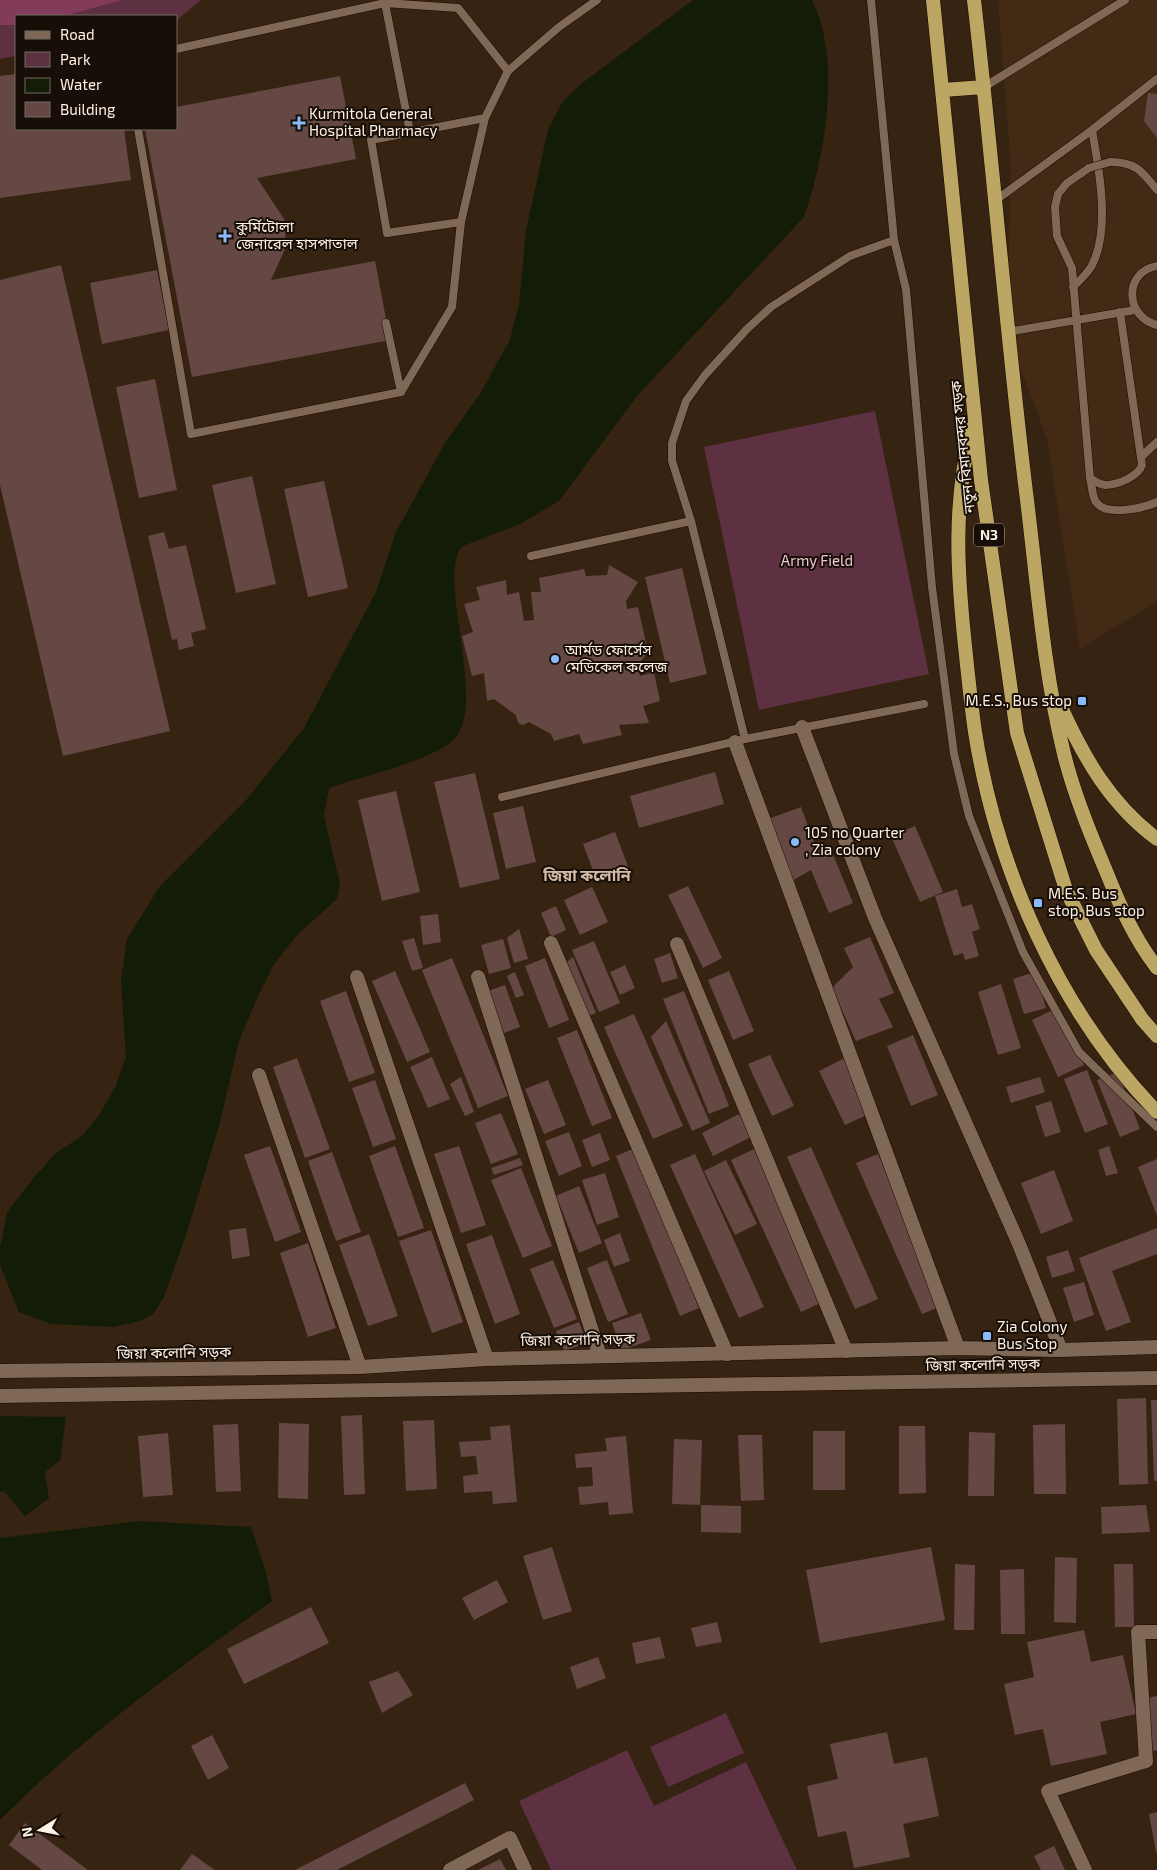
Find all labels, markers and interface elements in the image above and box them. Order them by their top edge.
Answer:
legend [15,15,178,130]
text: Road [60,25,95,43]
text: Park [60,50,91,68]
text: Water [60,75,102,93]
text: Building [60,100,116,118]
place label: Kurmitola General Hospital Pharmacy [309,104,437,139]
marker: Kurmitola General Hospital Pharmacy [293,117,305,129]
place label: কুর্মিটোলা জেনারেল হাসপাতাল [235,217,359,252]
marker: কুর্মিটোলা জেনারেল হাসপাতাল [218,229,232,243]
street label: নতুন বিমানবন্দর সড়ক [946,379,979,515]
road number: N3 [974,524,1004,546]
park label: Army Field [781,551,853,569]
place label: আর্মড ফোর্সেস মেডিকেল কলেজ [564,640,669,675]
marker: আর্মড ফোর্সেস মেডিকেল কলেজ [549,653,561,665]
place label: M.E.S., Bus stop [966,691,1072,709]
marker: M.E.S., Bus stop [1076,695,1088,707]
place label: 105 no Quarter , Zia colony [805,823,905,858]
marker: 105 no Quarter , Zia colony [789,836,801,848]
district label: জিয়া কলোনি [542,865,632,884]
place label: M.E.S. Bus stop, Bus stop [1048,884,1145,919]
marker: M.E.S. Bus stop, Bus stop [1032,897,1044,909]
place label: Zia Colony Bus Stop [997,1317,1068,1352]
street label: জিয়া কলোনি সড়ক [520,1329,636,1349]
marker: Zia Colony Bus Stop [981,1330,993,1342]
street label: জিয়া কলোনি সড়ক [116,1342,232,1362]
street label: জিয়া কলোনি সড়ক [925,1354,1041,1374]
north arrow [15,1805,65,1855]
text: N [17,1826,36,1839]

